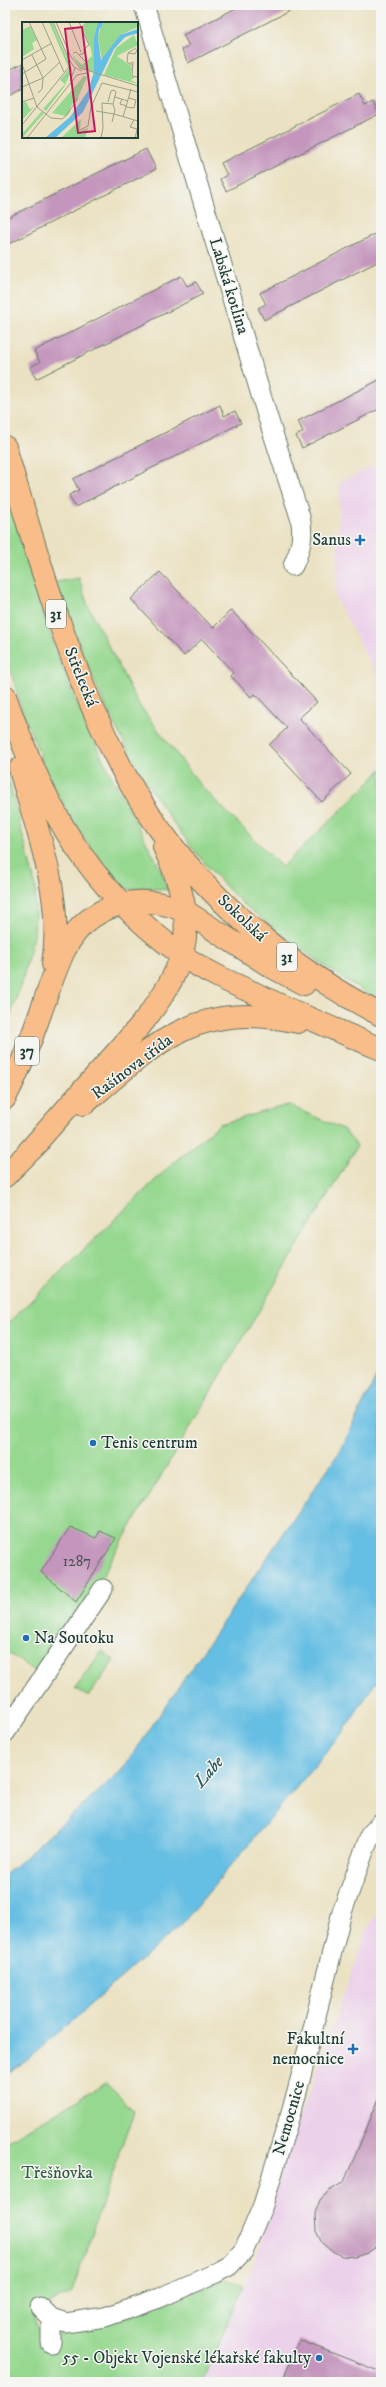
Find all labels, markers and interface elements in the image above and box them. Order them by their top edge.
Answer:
inset map [22,22,138,138]
street label: Labská kotlina [204,235,254,338]
place label: Sanus [312,529,351,551]
marker: Sanus [354,534,366,546]
road number: 31 [46,600,66,628]
street label: Střelecká [59,644,103,711]
street label: Sokolská [213,889,272,947]
road number: 31 [277,943,297,971]
street label: Rašínova třída [87,1029,178,1105]
road number: 37 [15,1037,39,1065]
place label: Tenis centrum [101,1432,198,1454]
marker: Tenis centrum [88,1438,98,1448]
house number: 1287 [63,1552,91,1571]
place label: Na Soutoku [34,1627,114,1649]
marker: Na Soutoku [21,1633,31,1643]
water label: Labe [189,1751,229,1793]
place label: Fakultní nemocnice [272,2028,346,2070]
marker: Fakultní nemocnice [347,2043,359,2055]
street label: Nemocnice [268,2078,310,2158]
park label: Třešňovka [21,2162,94,2184]
place label: 55 - Objekt Vojenské lékařské fakulty [62,2347,312,2369]
marker: 55 - Objekt Vojenské lékařské fakulty [314,2353,324,2363]

